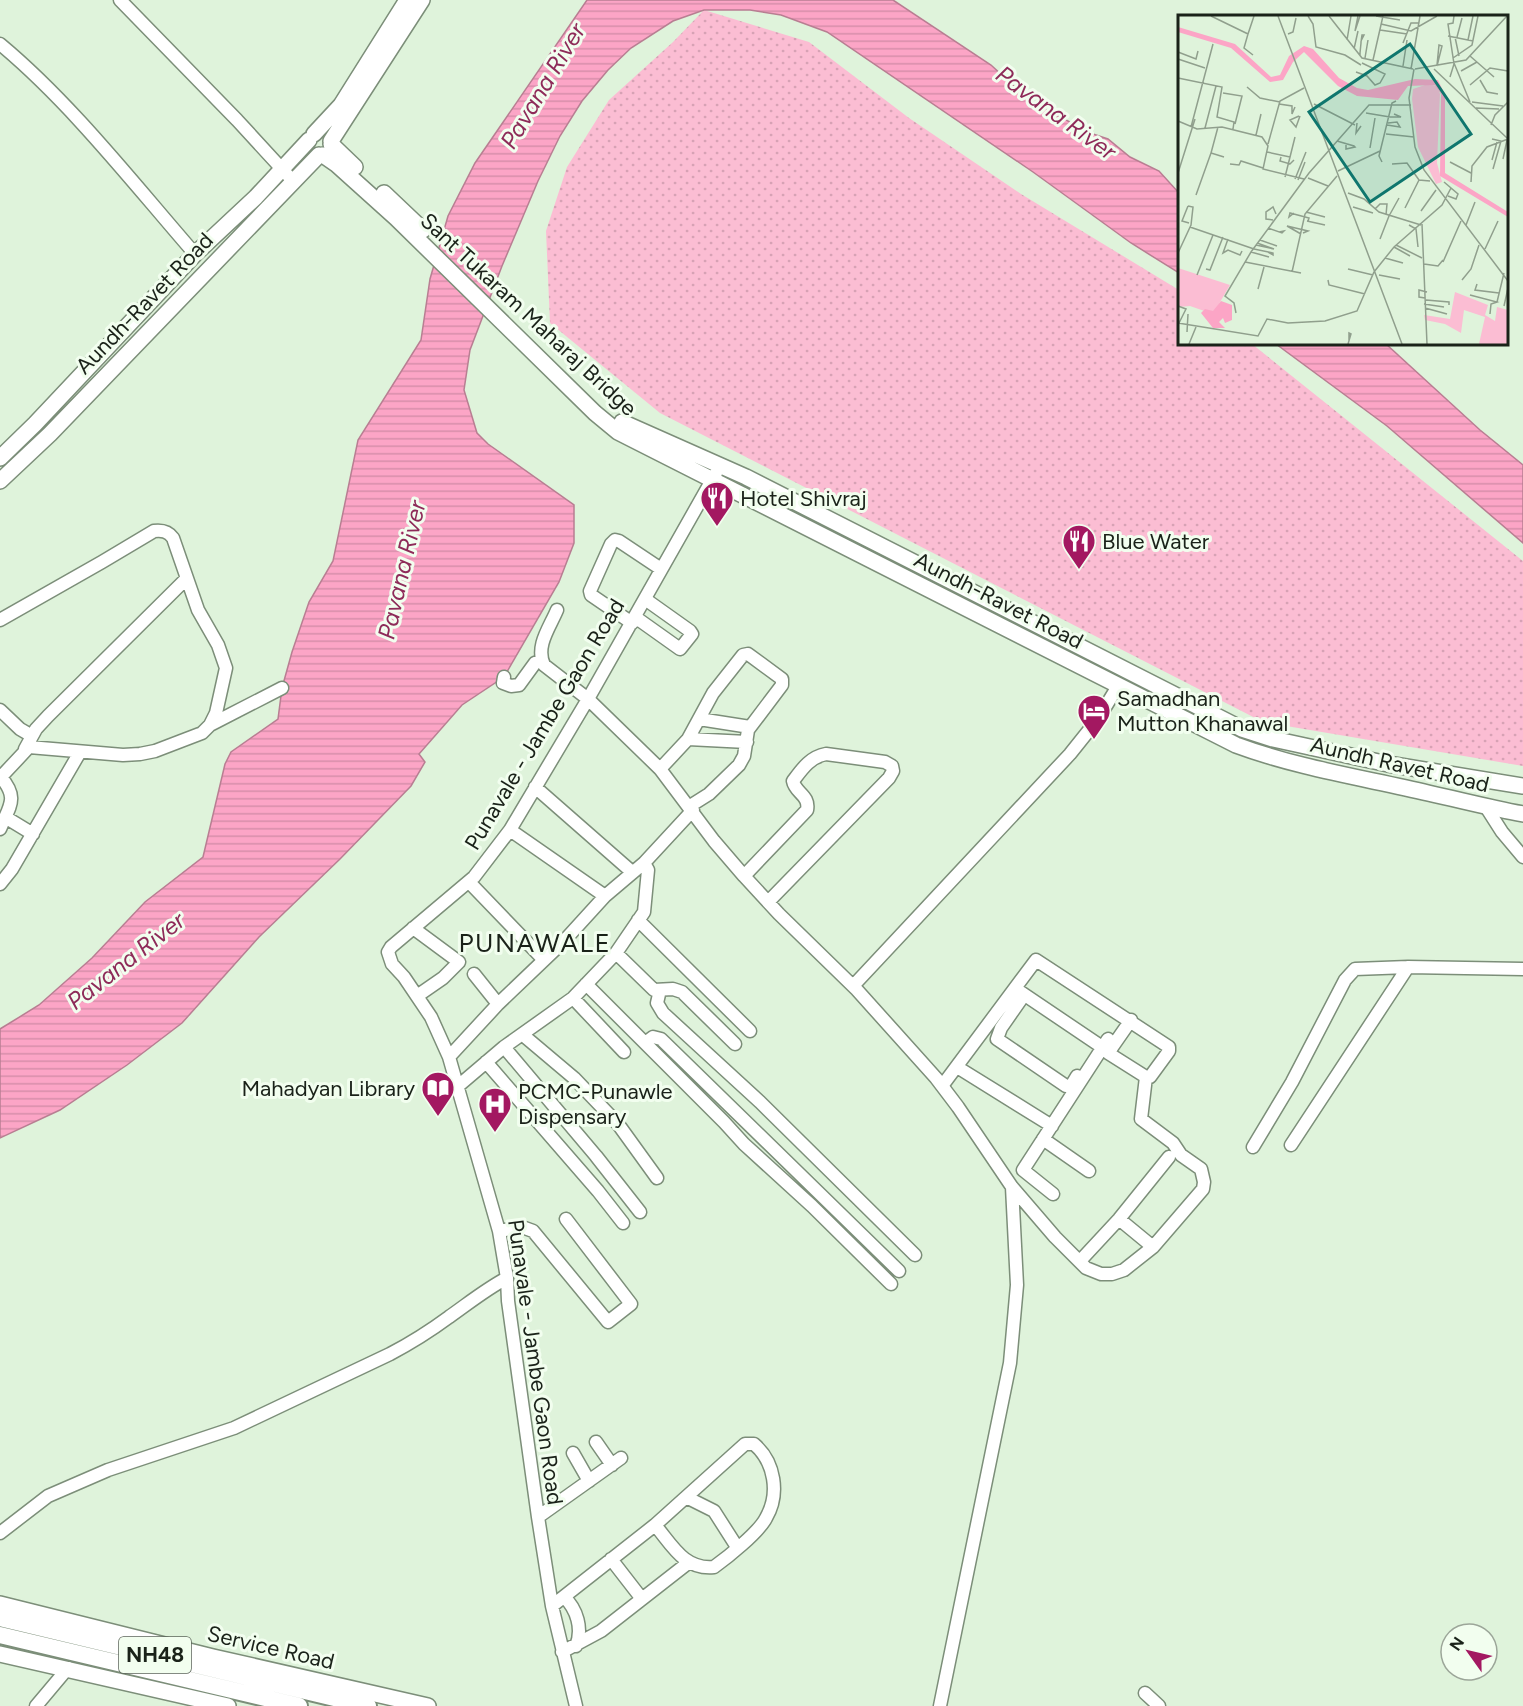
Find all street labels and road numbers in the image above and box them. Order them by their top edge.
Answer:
street label: Sant Tukaram Maharaj Bridge [415,207,642,422]
street label: Aundh-Ravet Road [70,227,219,380]
street label: Aundh-Ravet Road [910,546,1088,655]
street label: Punavale - Jambe Gaon Road [459,594,630,855]
street label: Aundh Ravet Road [1308,731,1492,798]
street label: Punavale - Jambe Gaon Road [502,1217,569,1507]
street label: Service Road [205,1620,337,1675]
road number: NH48 [119,1637,191,1673]

